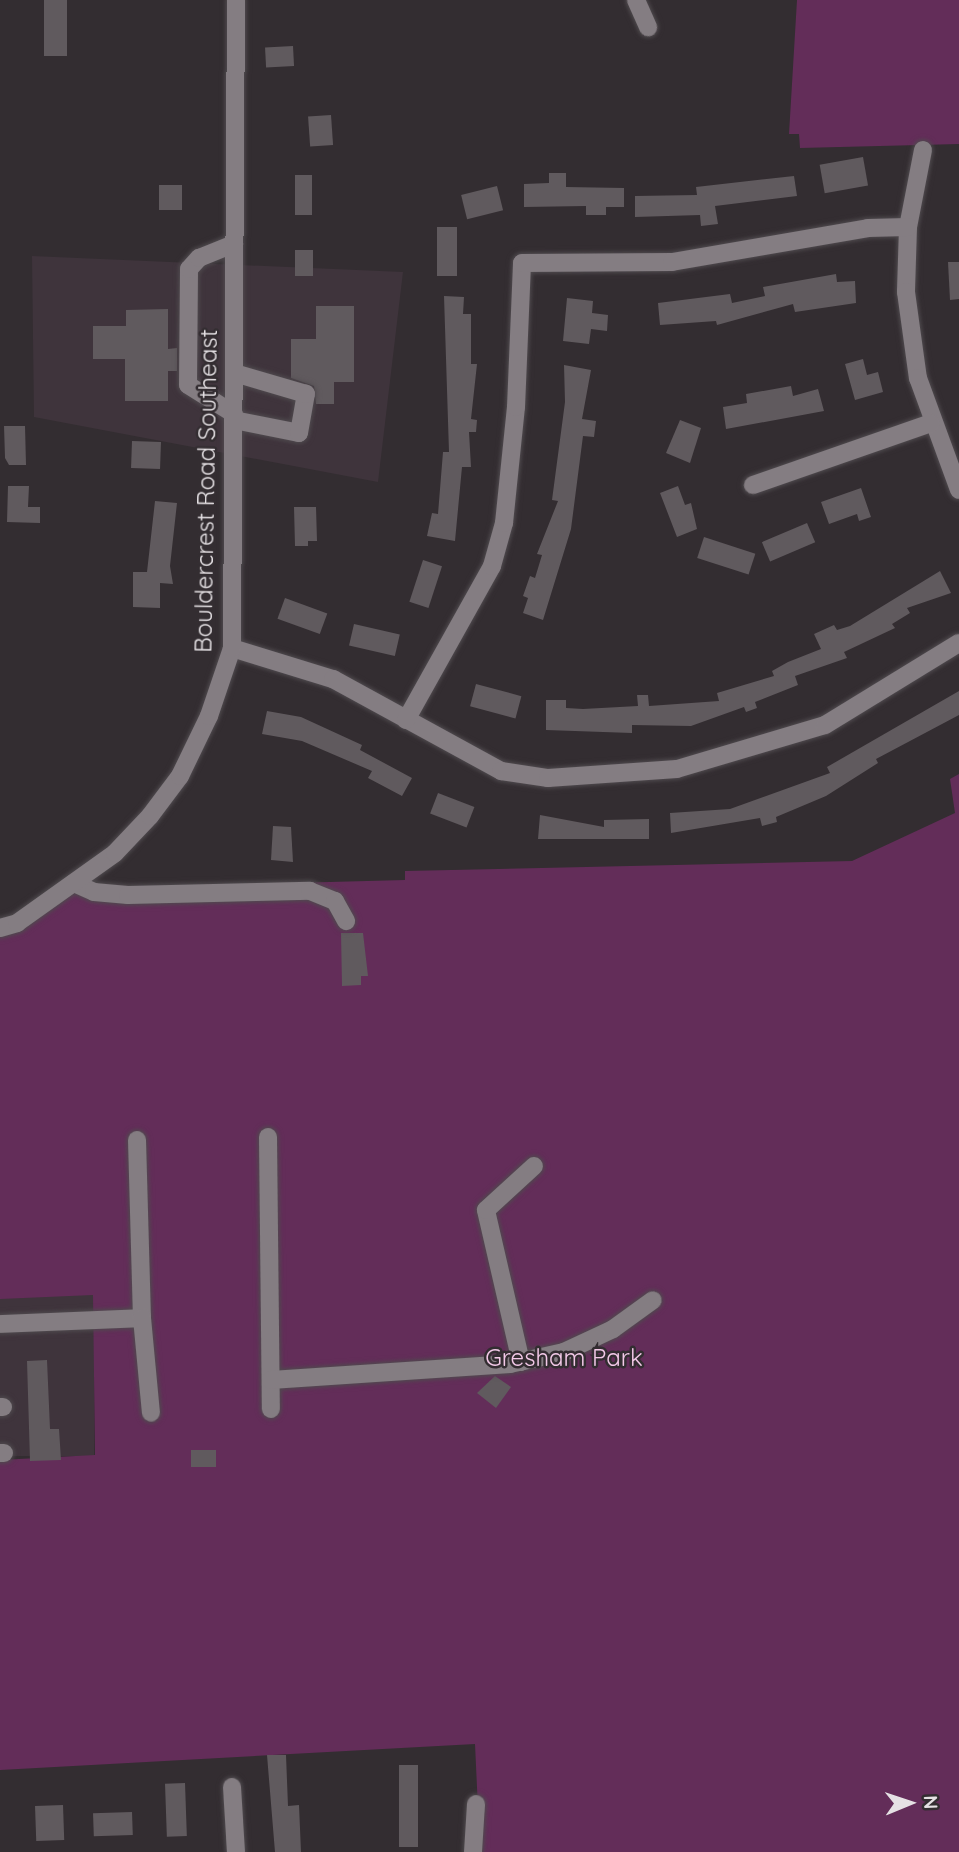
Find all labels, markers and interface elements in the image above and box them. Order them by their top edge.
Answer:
street label: Bouldercrest Road Southeast [189,329,223,653]
park label: Gresham Park [485,1344,643,1372]
north arrow [875,1768,945,1838]
text: N [919,1795,943,1810]

